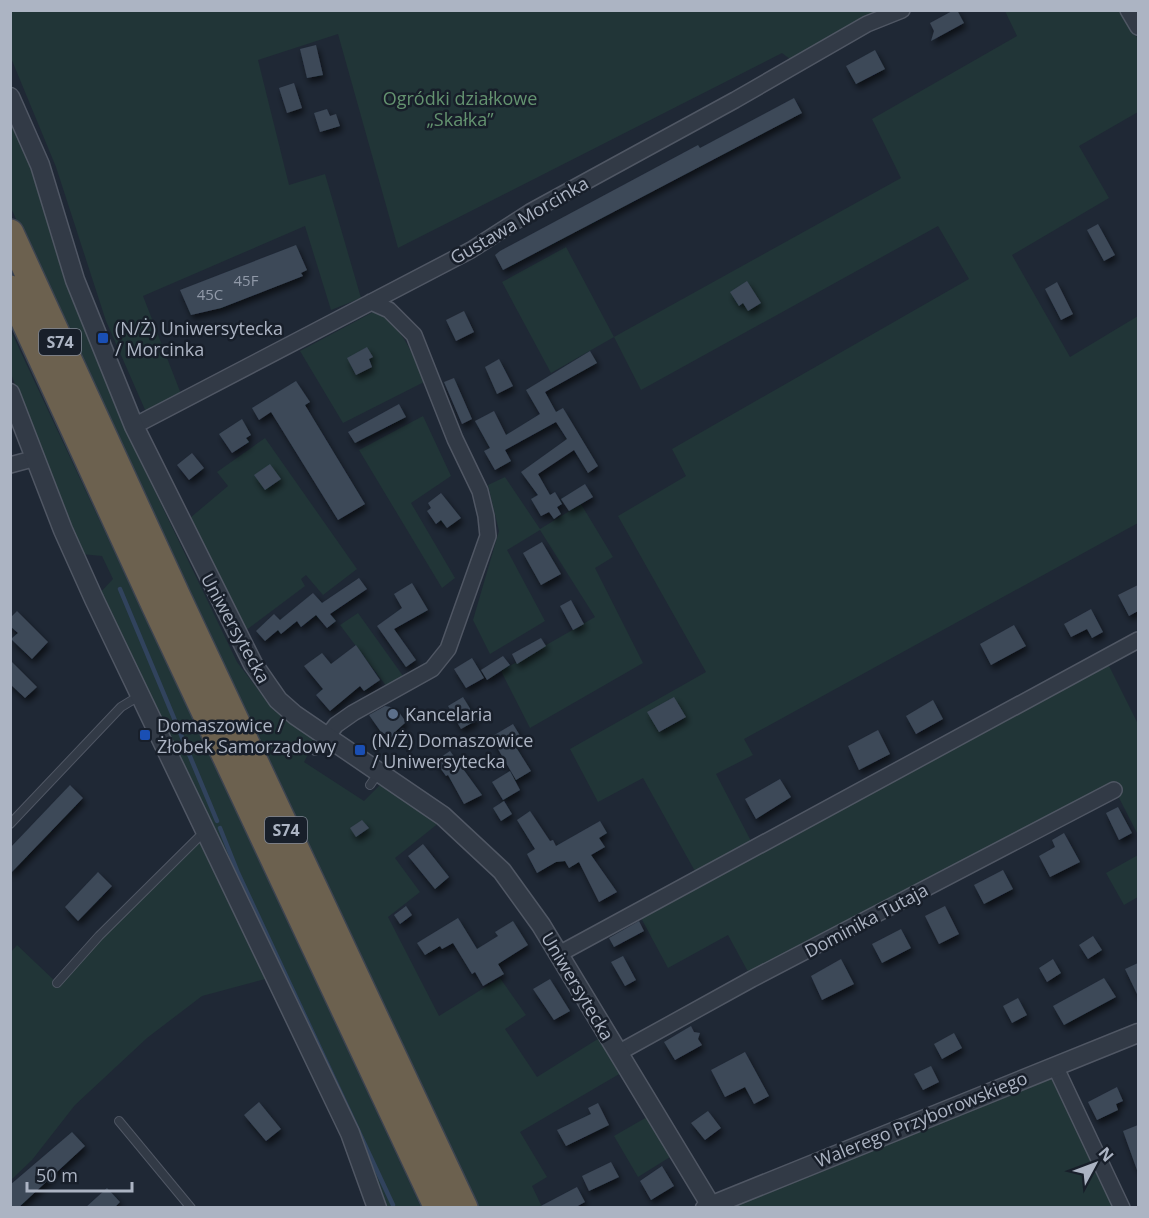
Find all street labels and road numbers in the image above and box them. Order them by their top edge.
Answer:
street label: Gustawa Morcinka [446,171,592,269]
road number: S74 [39,329,81,355]
street label: Uniwersytecka [196,569,276,687]
road number: S74 [265,817,307,843]
street label: Dominika Tutaja [800,877,932,963]
street label: Uniwersytecka [536,927,620,1045]
street label: Walerego Przyborowskiego [811,1065,1031,1173]

